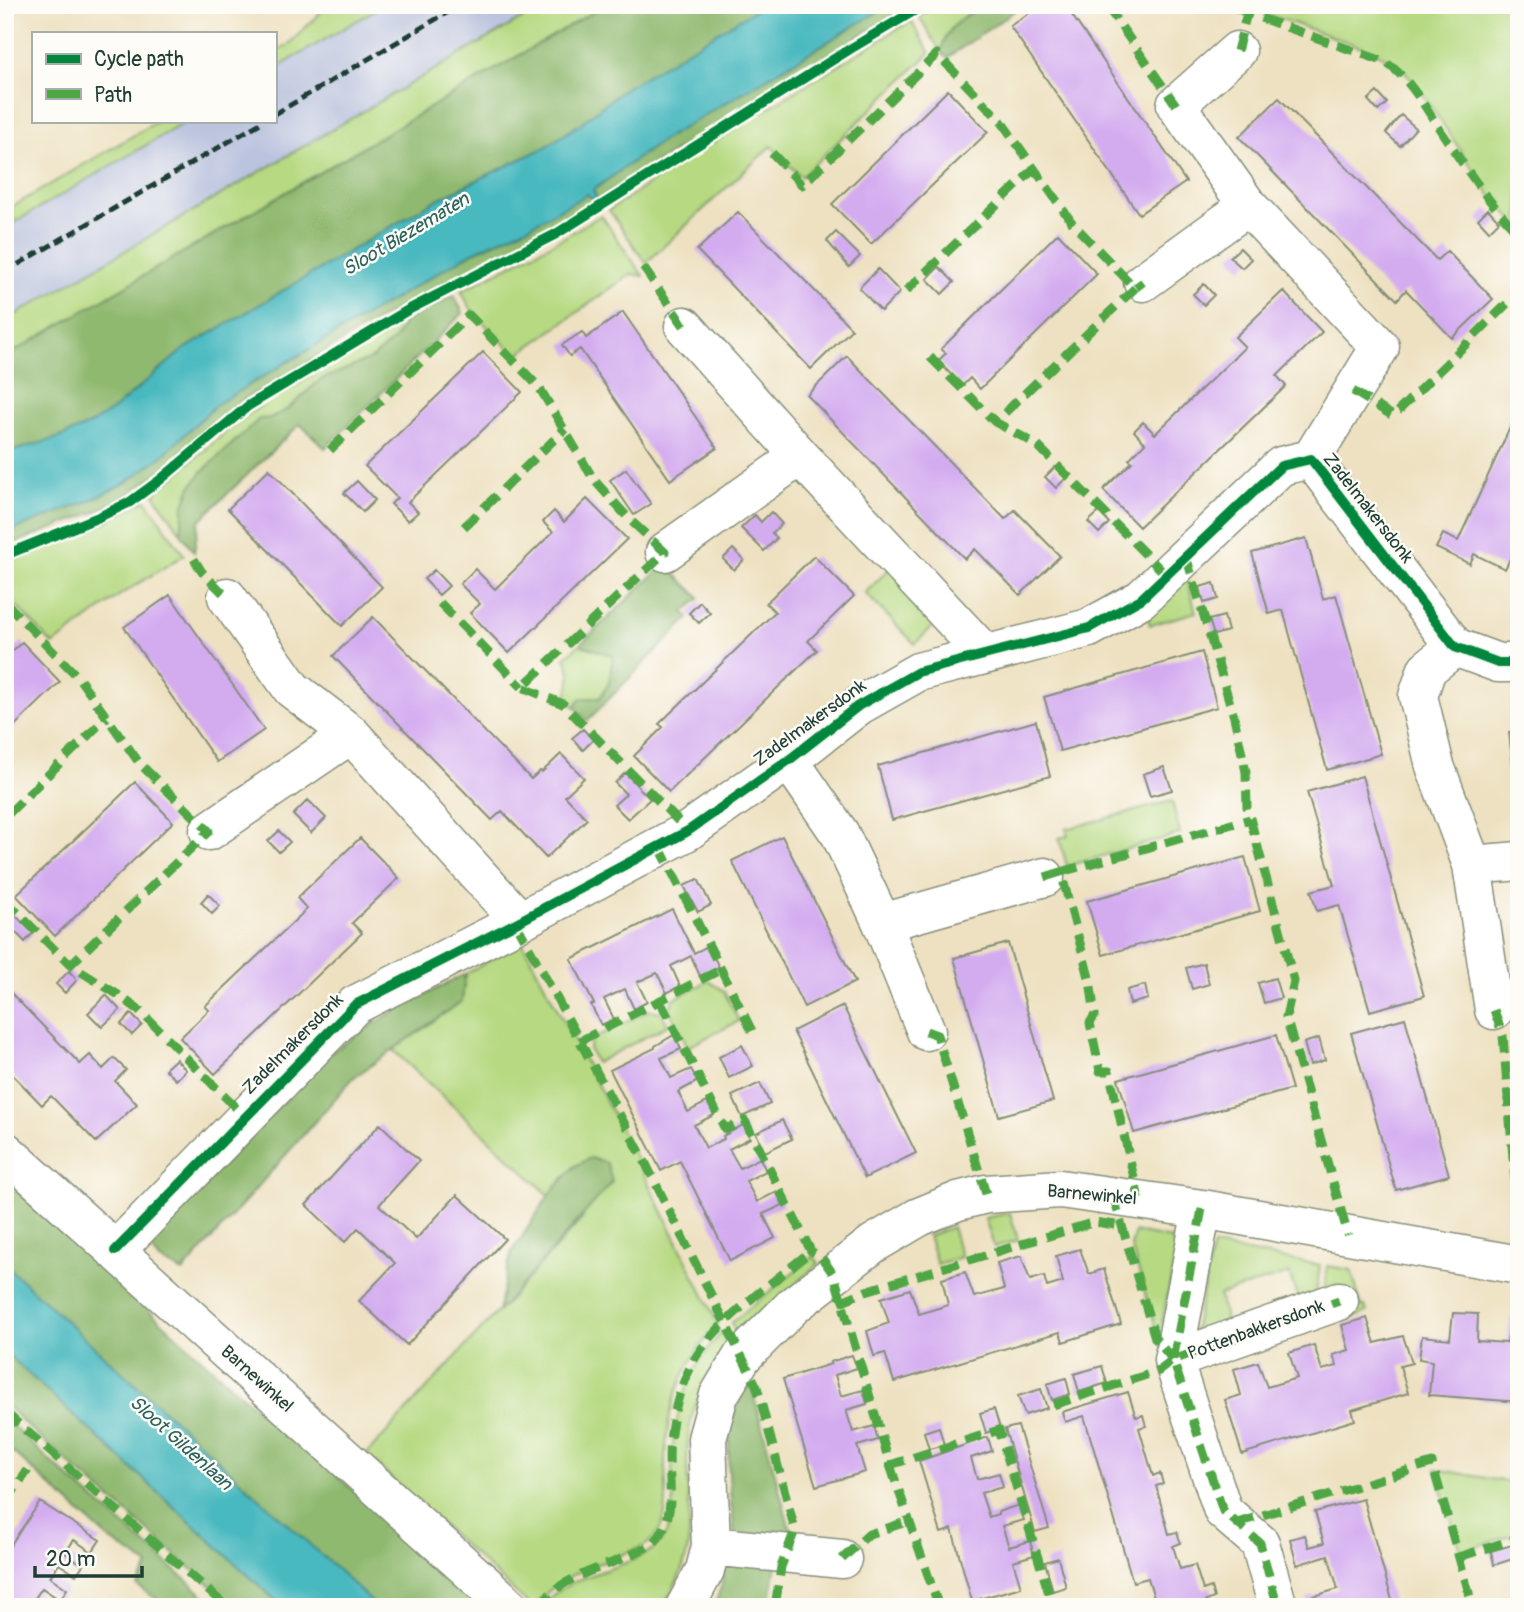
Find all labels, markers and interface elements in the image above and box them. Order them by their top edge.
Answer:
legend [32,32,276,122]
text: Cycle path [94,46,184,73]
text: Path [94,82,132,109]
water label: Sloot Biezematen [339,186,474,281]
street label: Zadelmakersdonk [1318,448,1419,568]
street label: Zadelmakersdonk [749,674,871,772]
street label: Zadelmakersdonk [238,988,349,1099]
street label: Barnewinkel [1046,1180,1138,1210]
street label: Pottenbakkersdonk [1184,1294,1328,1365]
street label: Barnewinkel [216,1340,298,1418]
water label: Sloot Gildenlaan [125,1391,238,1496]
scale bar [35,1535,142,1579]
text: 20 m [46,1546,95,1573]

